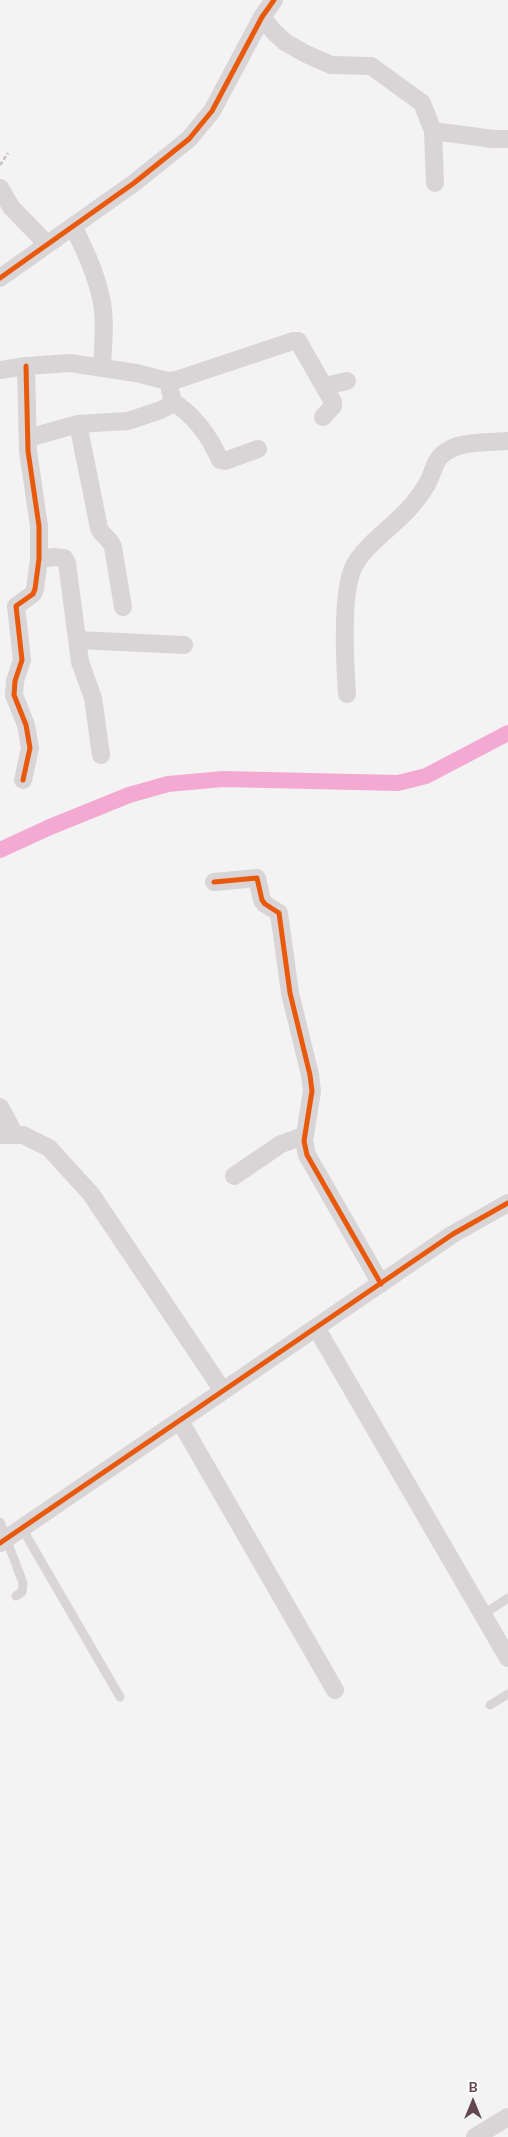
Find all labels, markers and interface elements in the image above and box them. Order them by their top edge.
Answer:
north arrow [448,2077,498,2127]
text: B [468,2078,478,2095]

